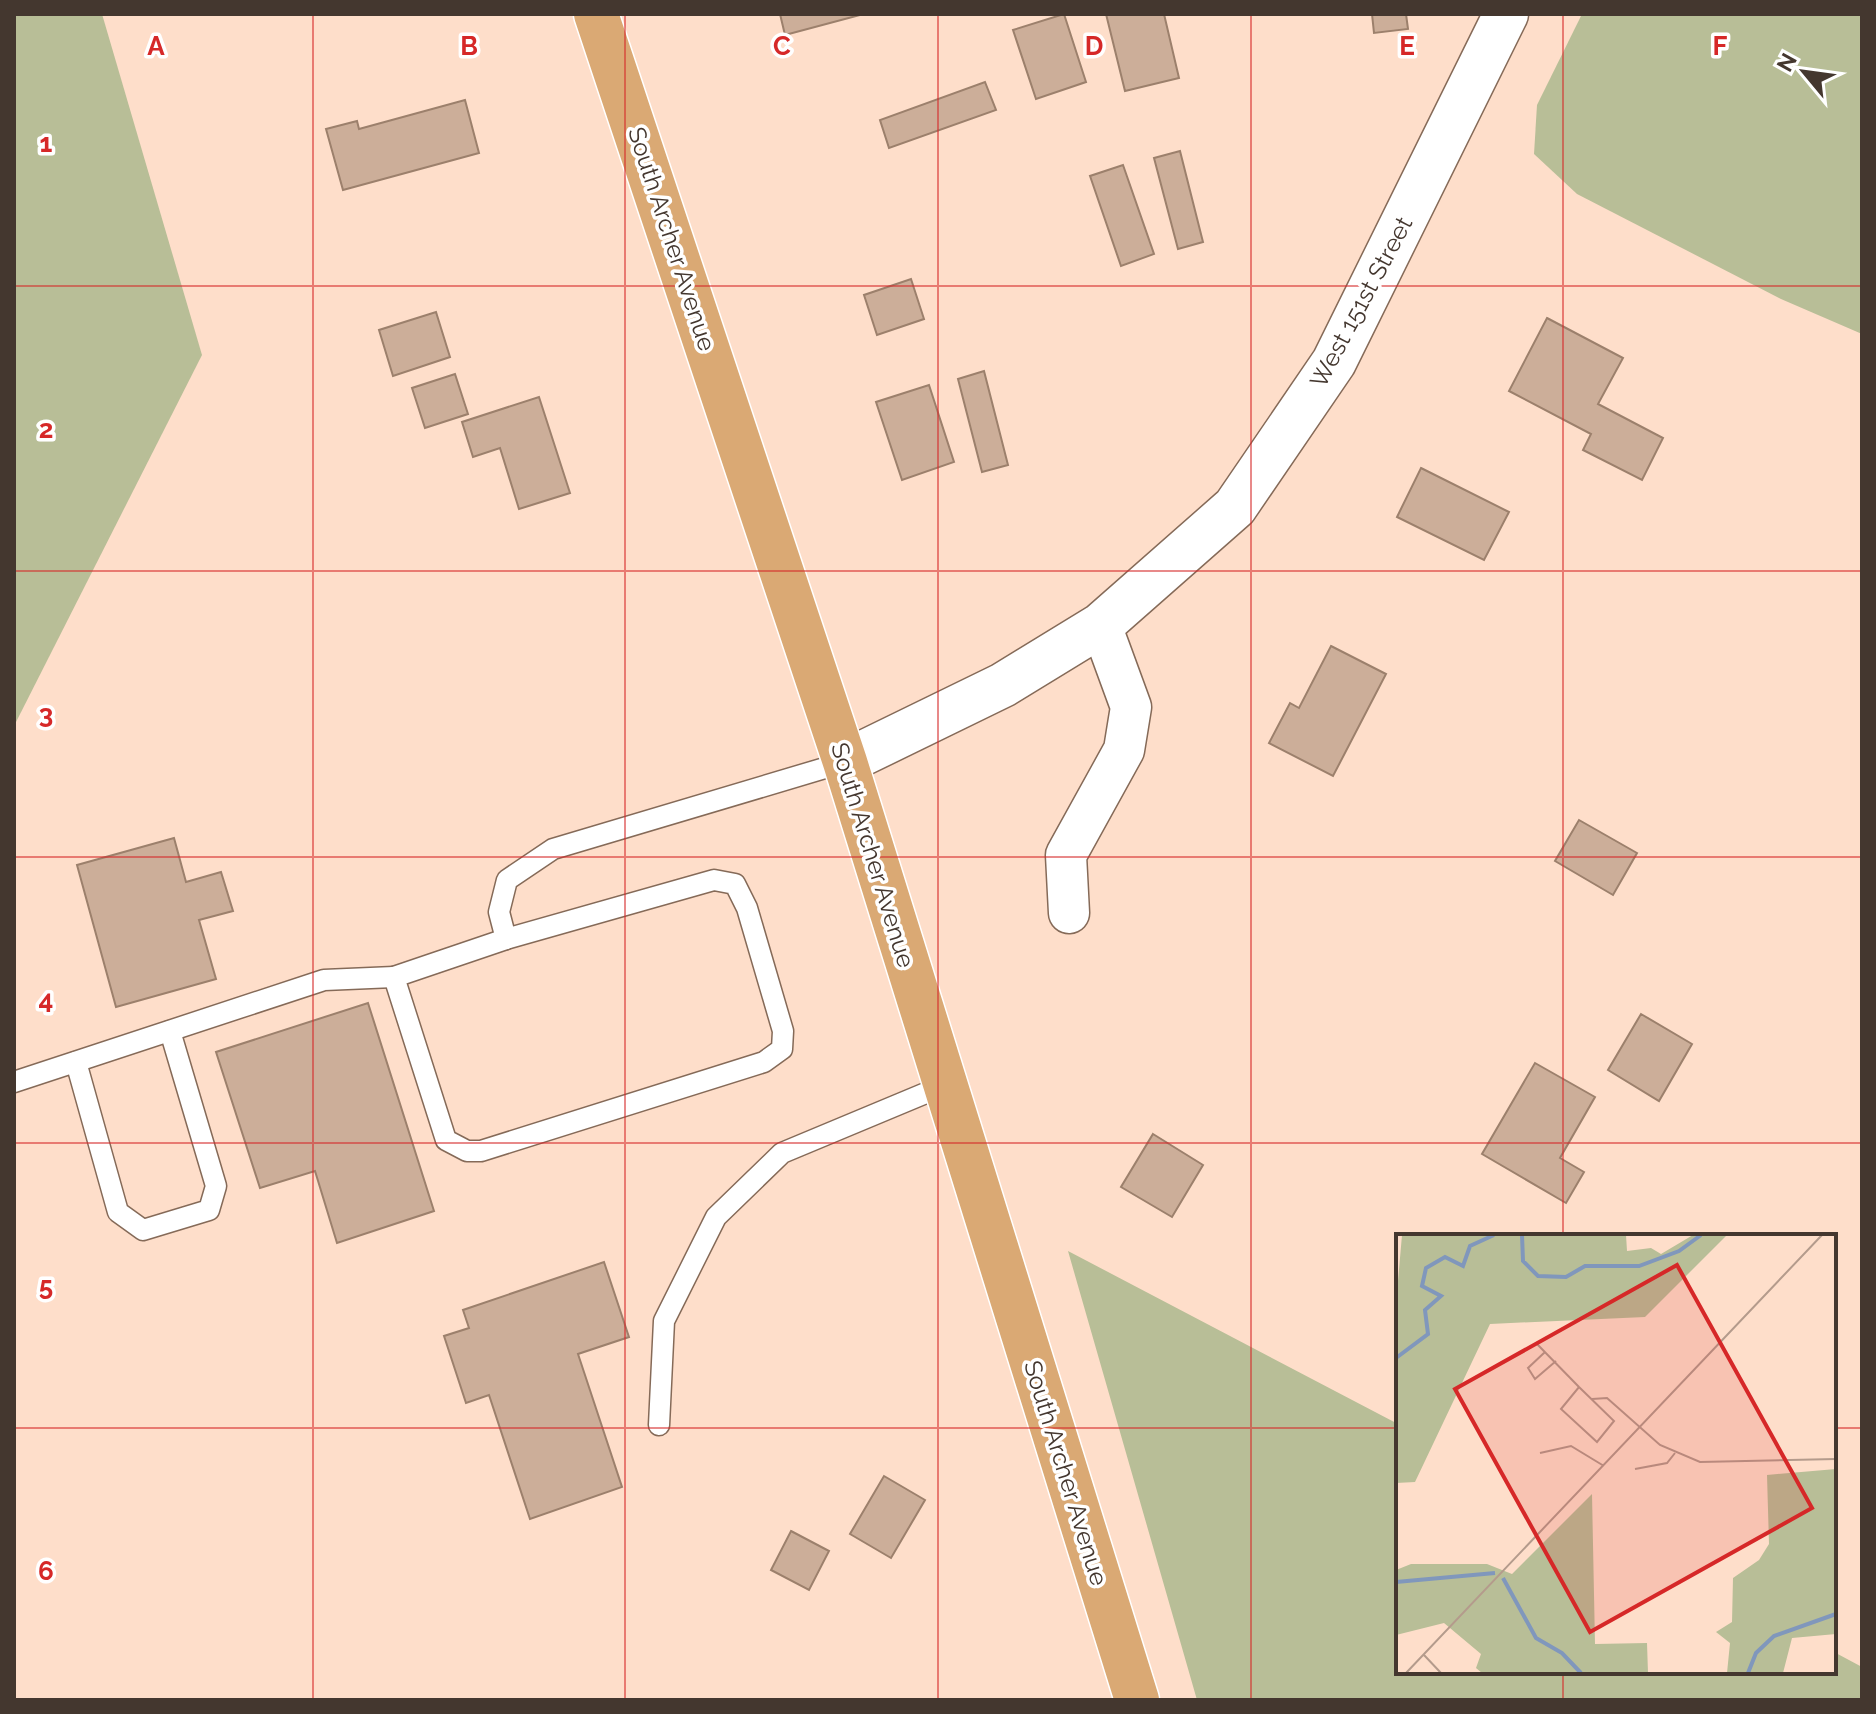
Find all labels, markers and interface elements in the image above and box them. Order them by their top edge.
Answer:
text: A [147,31,165,61]
text: B [460,31,478,61]
text: C [773,31,791,61]
text: D [1085,31,1103,61]
text: E [1399,31,1415,61]
text: F [1713,31,1728,61]
north arrow [1764,32,1844,112]
text: N [1771,49,1802,76]
street label: South Archer Avenue [622,123,722,355]
text: 1 [40,128,53,158]
street label: West 151st Street [1304,212,1418,392]
text: 2 [39,414,53,444]
text: 3 [39,699,53,729]
street label: South Archer Avenue [825,739,921,971]
text: 4 [39,985,53,1015]
inset map [1396,1234,1836,1674]
text: 5 [39,1271,53,1301]
street label: South Archer Avenue [1018,1357,1114,1589]
text: 6 [38,1556,54,1586]

